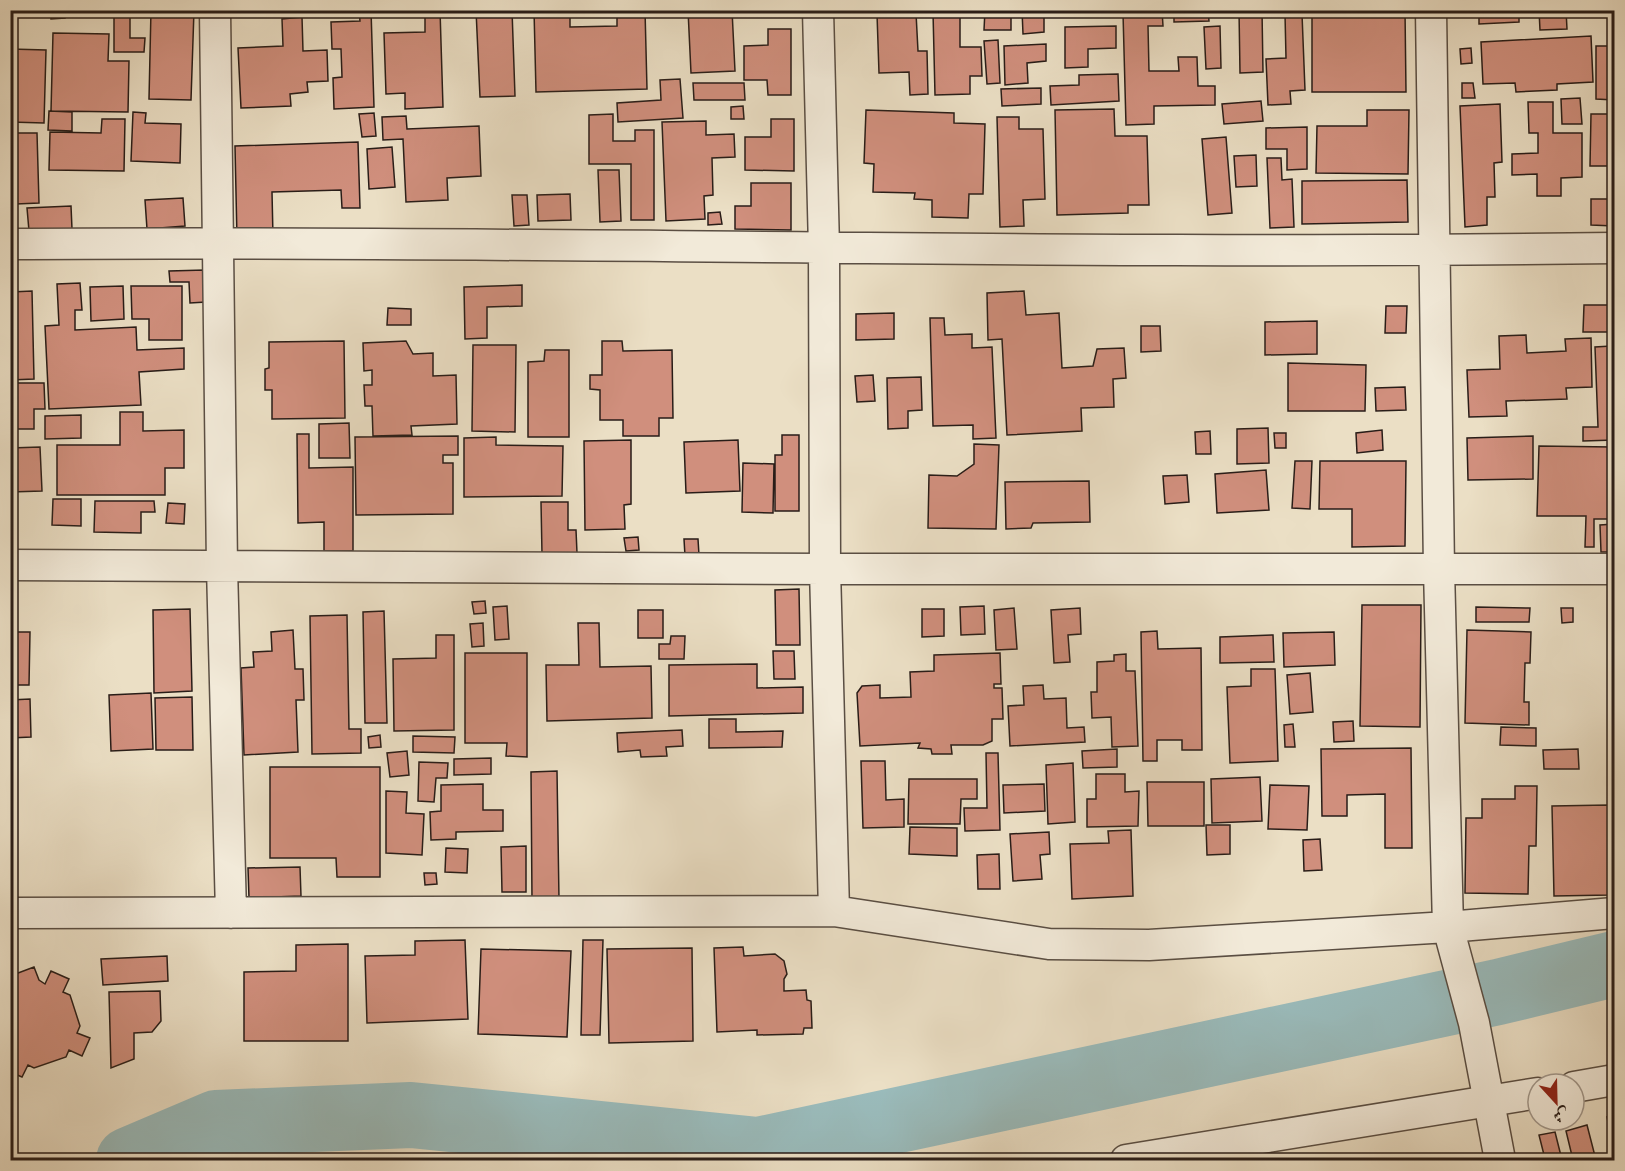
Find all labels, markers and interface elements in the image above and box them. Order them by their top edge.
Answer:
north arrow [1526,1072,1586,1132]
text: ش [1551,1104,1571,1124]

